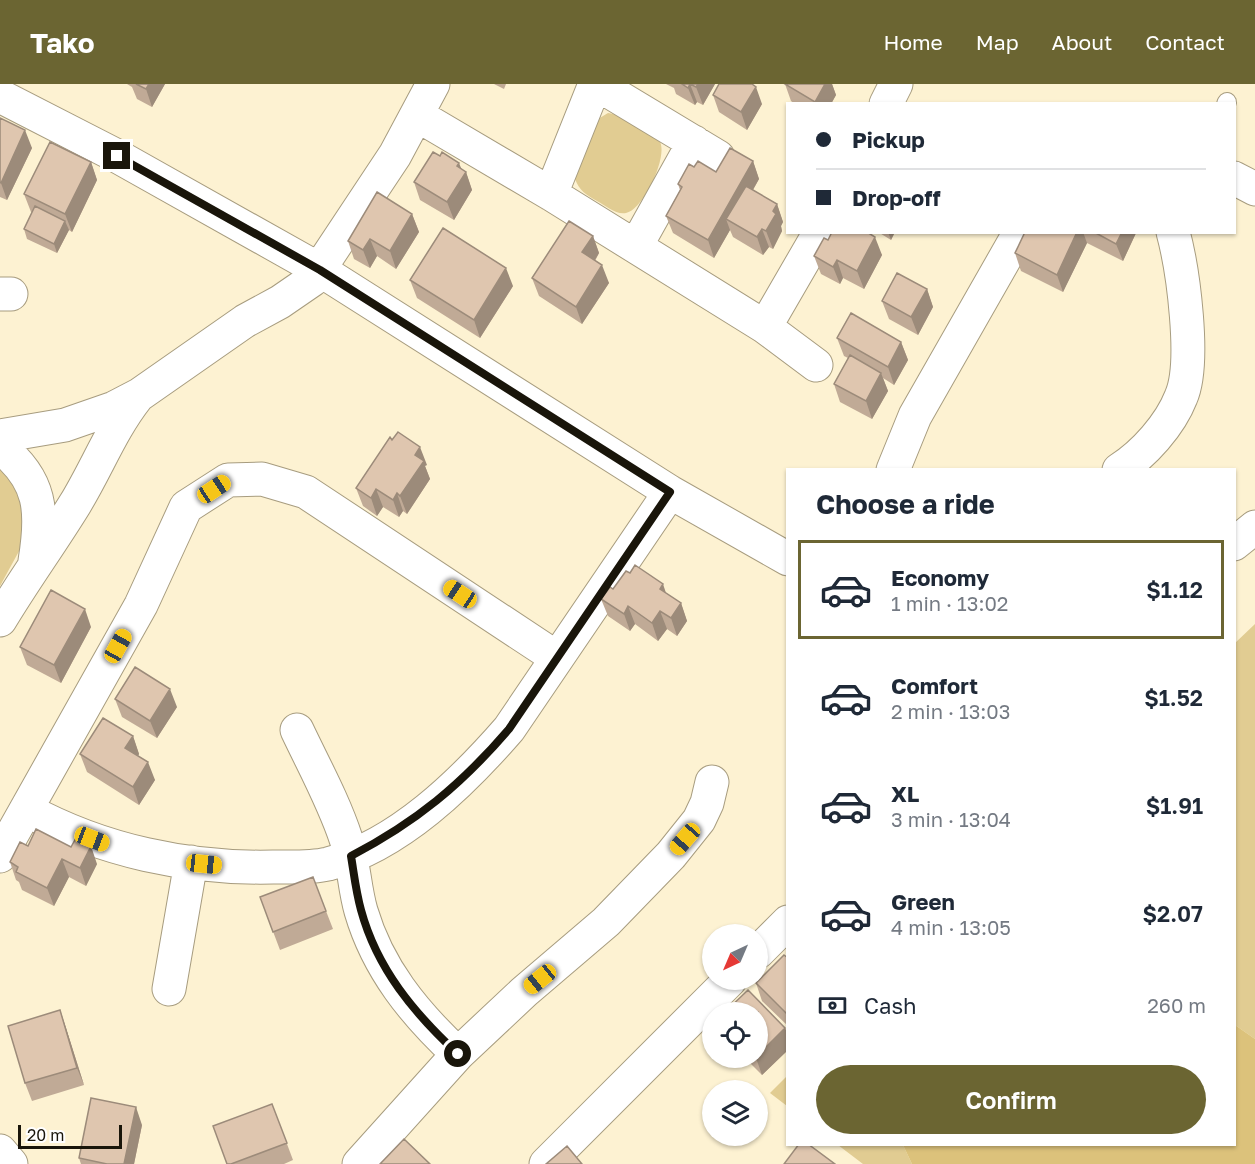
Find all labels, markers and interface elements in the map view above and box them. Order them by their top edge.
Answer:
text: Tako [30,26,95,59]
text: Home [883,29,943,55]
text: Map [976,29,1019,55]
text: About [1052,29,1112,55]
text: Contact [1145,29,1225,55]
text: Pickup [852,126,925,153]
route end [103,142,130,169]
text: Drop-off [852,184,941,211]
car [194,472,234,506]
text: Choose a ride [816,488,995,520]
icon: car [819,563,873,617]
text: Economy [891,564,989,591]
text: $1.12 [1146,576,1203,603]
car [440,577,480,611]
text: 1 min · 13:02 [891,591,1008,615]
car [101,626,135,666]
icon: car [819,671,873,725]
text: Comfort [891,672,978,699]
text: $1.52 [1144,684,1203,711]
text: 2 min · 13:03 [891,699,1010,723]
icon: car [819,779,873,833]
text: XL [891,780,919,807]
text: $1.91 [1146,792,1203,819]
text: 3 min · 13:04 [891,807,1011,831]
car [666,820,704,858]
car [72,824,112,854]
car [185,853,223,875]
icon: car [819,887,873,941]
text: Green [891,888,955,915]
text: $2.07 [1143,900,1203,927]
text: 4 min · 13:05 [891,915,1011,939]
north arrow [702,924,768,990]
map controls [702,924,768,1146]
car [520,961,560,997]
icon: cash [816,989,849,1022]
text: Cash [864,992,917,1019]
text: 260 m [1147,993,1206,1017]
button: locate [702,1002,768,1068]
route start [444,1040,471,1067]
button: Confirm [816,1065,1206,1134]
button: layers [702,1080,768,1146]
scale bar [18,1122,122,1150]
text: 20 m [27,1125,64,1145]

